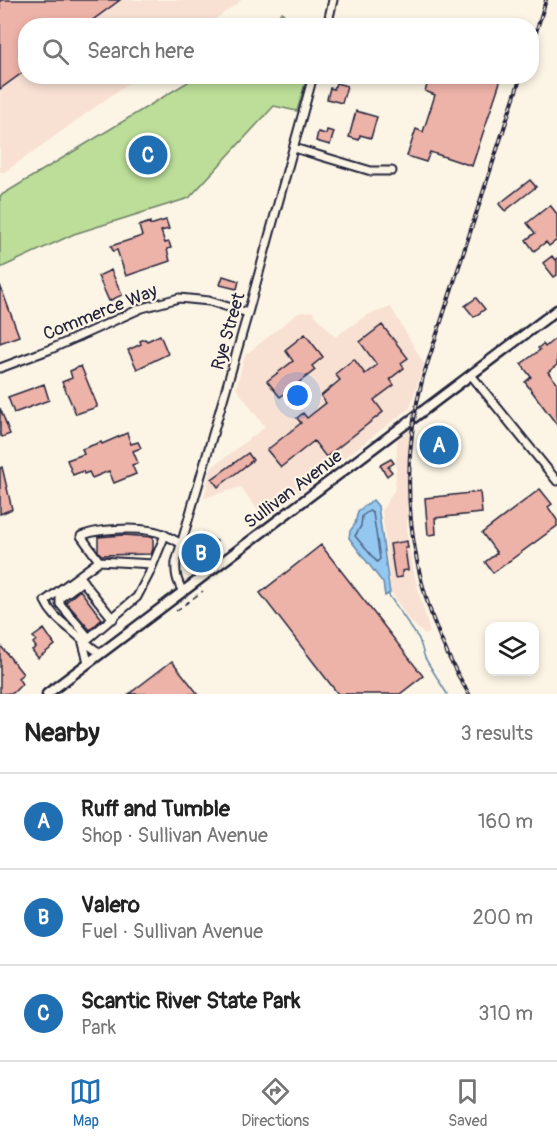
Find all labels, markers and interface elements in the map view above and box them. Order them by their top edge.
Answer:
search box [18,18,539,84]
icon: search [39,35,72,68]
text: Search here [87,37,194,65]
pin: C [128,132,168,178]
street label: Commerce Way [40,279,161,346]
street label: Rye Street [206,289,251,373]
your location [283,381,312,410]
pin: A [420,422,458,468]
street label: Sullivan Avenue [240,445,347,534]
pin: B [182,530,220,576]
map controls [485,622,539,676]
button: layers [485,622,539,676]
text: Nearby [24,717,100,749]
text: 3 results [461,721,533,746]
text: Ruff and Tumble [81,795,230,823]
text: A [37,809,50,834]
text: 160 m [478,809,533,834]
text: Shop · Sullivan Avenue [81,823,268,848]
text: Valero [81,891,140,919]
text: B [38,905,49,930]
text: 200 m [472,905,533,930]
text: Fuel · Sullivan Avenue [81,919,263,944]
text: Scantic River State Park [81,987,301,1015]
text: C [37,1001,50,1026]
text: 310 m [478,1001,533,1026]
text: Park [81,1015,116,1040]
tab: Map [69,1075,102,1131]
tab: Directions [241,1075,309,1131]
tab: Saved [448,1075,488,1131]

